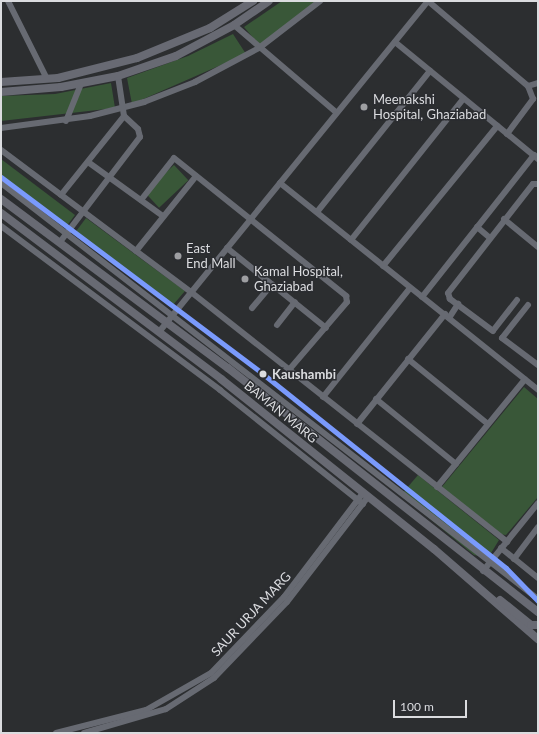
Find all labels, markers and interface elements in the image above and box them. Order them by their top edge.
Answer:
place label: Meenakshi Hospital, Ghaziabad [373,92,486,123]
marker: Meenakshi Hospital, Ghaziabad [358,101,370,113]
place label: East End Mall [186,241,236,272]
marker: East End Mall [173,251,183,261]
place label: Kamal Hospital, Ghaziabad [254,264,343,295]
marker: Kamal Hospital, Ghaziabad [239,273,251,285]
place label: Kaushambi [272,366,336,382]
marker: Kaushambi [256,367,270,381]
street label: BAMAN MARG [241,378,321,446]
street label: SAUR URJA MARG [208,568,294,660]
scale bar [395,692,469,718]
text: 100 m [400,699,434,714]

